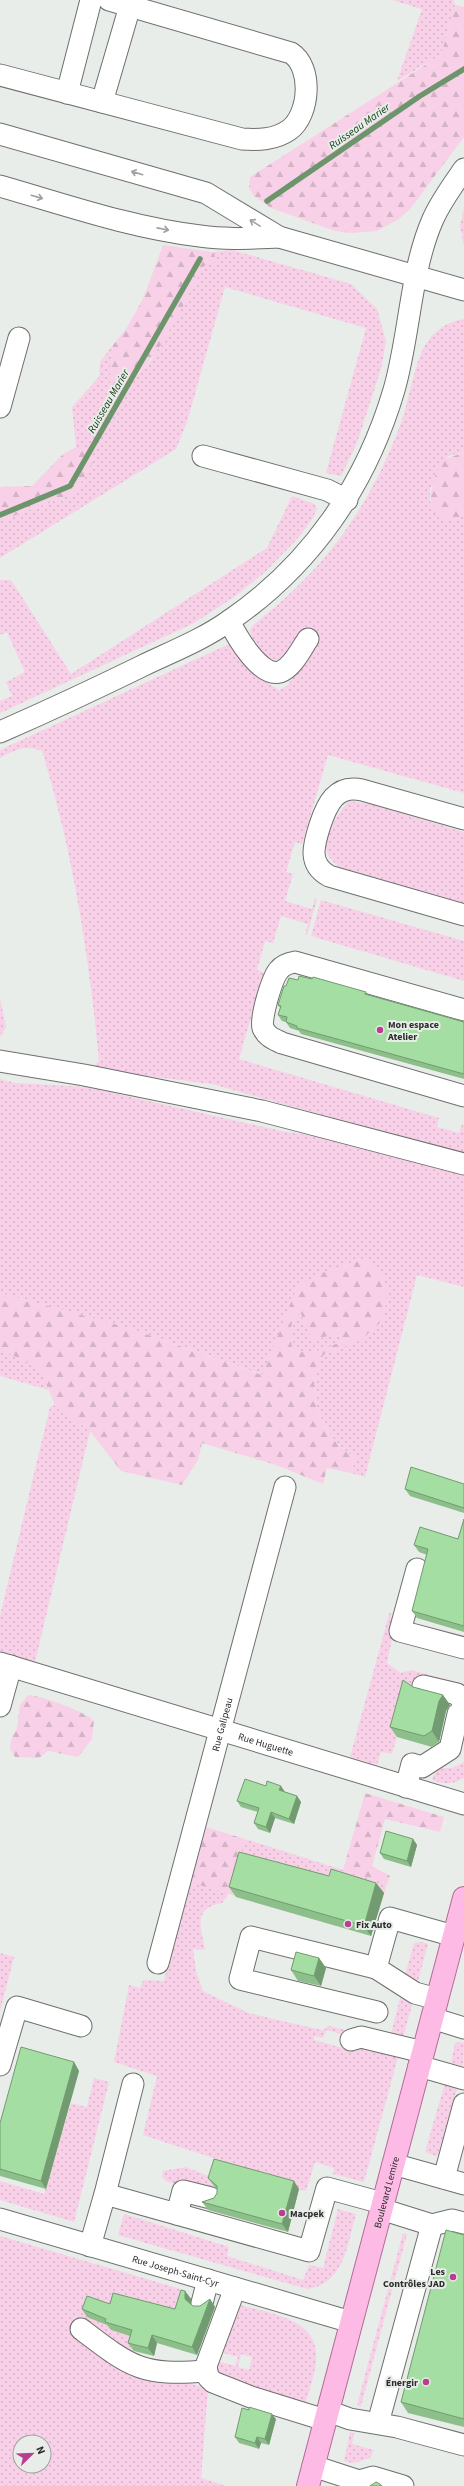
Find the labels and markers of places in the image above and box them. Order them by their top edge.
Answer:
place label: Mon espace Atelier [387,1018,439,1044]
marker: Mon espace Atelier [375,1025,385,1035]
place label: Fix Auto [356,1918,392,1932]
marker: Fix Auto [343,1919,353,1929]
place label: Macpek [290,2207,324,2221]
marker: Macpek [277,2208,287,2218]
place label: Les Contrôles JAD [383,2265,446,2291]
marker: Les Contrôles JAD [448,2272,458,2282]
place label: Énergir [386,2376,418,2390]
marker: Énergir [421,2377,431,2387]

